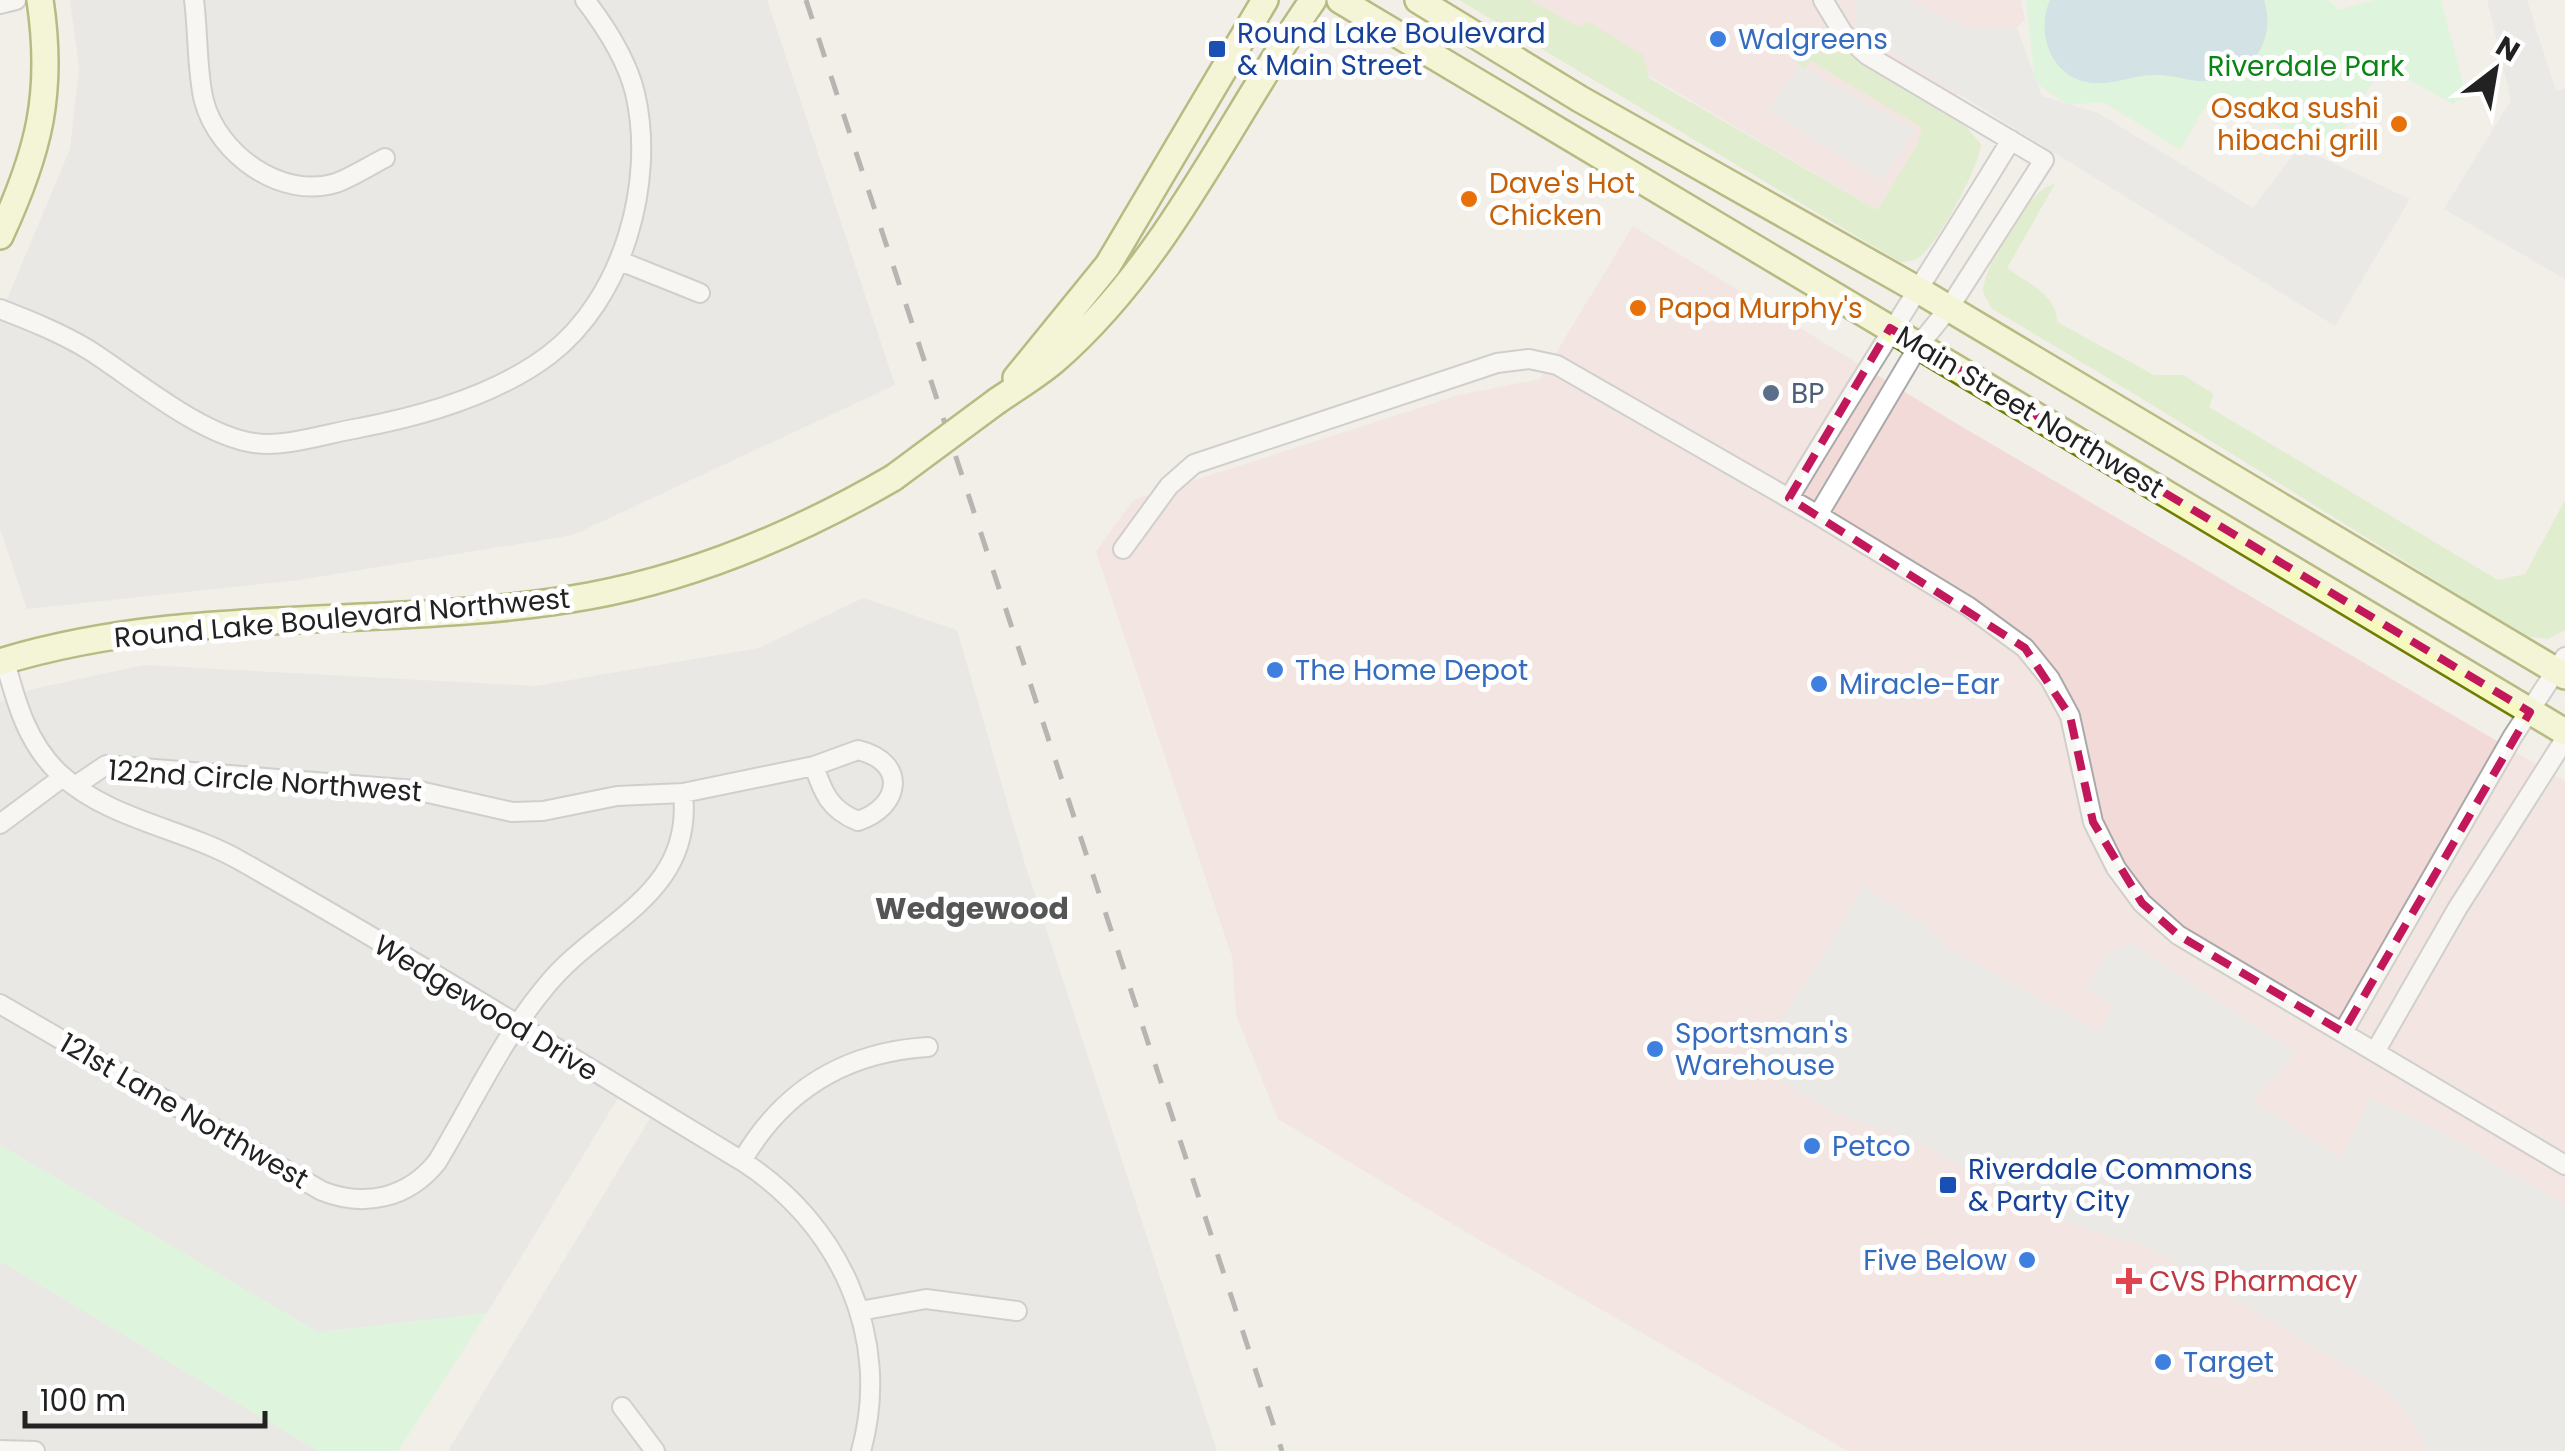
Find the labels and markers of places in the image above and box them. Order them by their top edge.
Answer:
place label: Round Lake Boulevard & Main Street [1237,14,1546,85]
place label: Walgreens [1738,20,1888,59]
marker: Walgreens [1707,28,1729,50]
marker: Round Lake Boulevard & Main Street [1206,38,1228,60]
place label: Osaka sushi hibachi grill [2211,89,2379,160]
marker: Osaka sushi hibachi grill [2388,113,2410,135]
place label: Dave's Hot Chicken [1489,164,1635,235]
marker: Dave's Hot Chicken [1458,188,1480,210]
place label: Papa Murphy's [1658,289,1863,328]
marker: Papa Murphy's [1627,297,1649,319]
place label: BP [1791,374,1824,413]
marker: BP [1760,382,1782,404]
place label: The Home Depot [1295,651,1528,690]
marker: The Home Depot [1264,659,1286,681]
place label: Miracle-Ear [1839,665,2000,704]
marker: Miracle-Ear [1808,673,1830,695]
place label: Sportsman's Warehouse [1675,1014,1848,1085]
marker: Sportsman's Warehouse [1644,1038,1666,1060]
place label: Petco [1832,1127,1911,1166]
marker: Petco [1801,1135,1823,1157]
place label: Riverdale Commons & Party City [1968,1150,2253,1221]
marker: Riverdale Commons & Party City [1937,1174,1959,1196]
place label: Five Below [1863,1241,2007,1280]
marker: Five Below [2016,1249,2038,1271]
place label: CVS Pharmacy [2149,1262,2358,1301]
marker: CVS Pharmacy [2118,1270,2140,1292]
place label: Target [2183,1343,2274,1382]
marker: Target [2152,1351,2174,1373]

